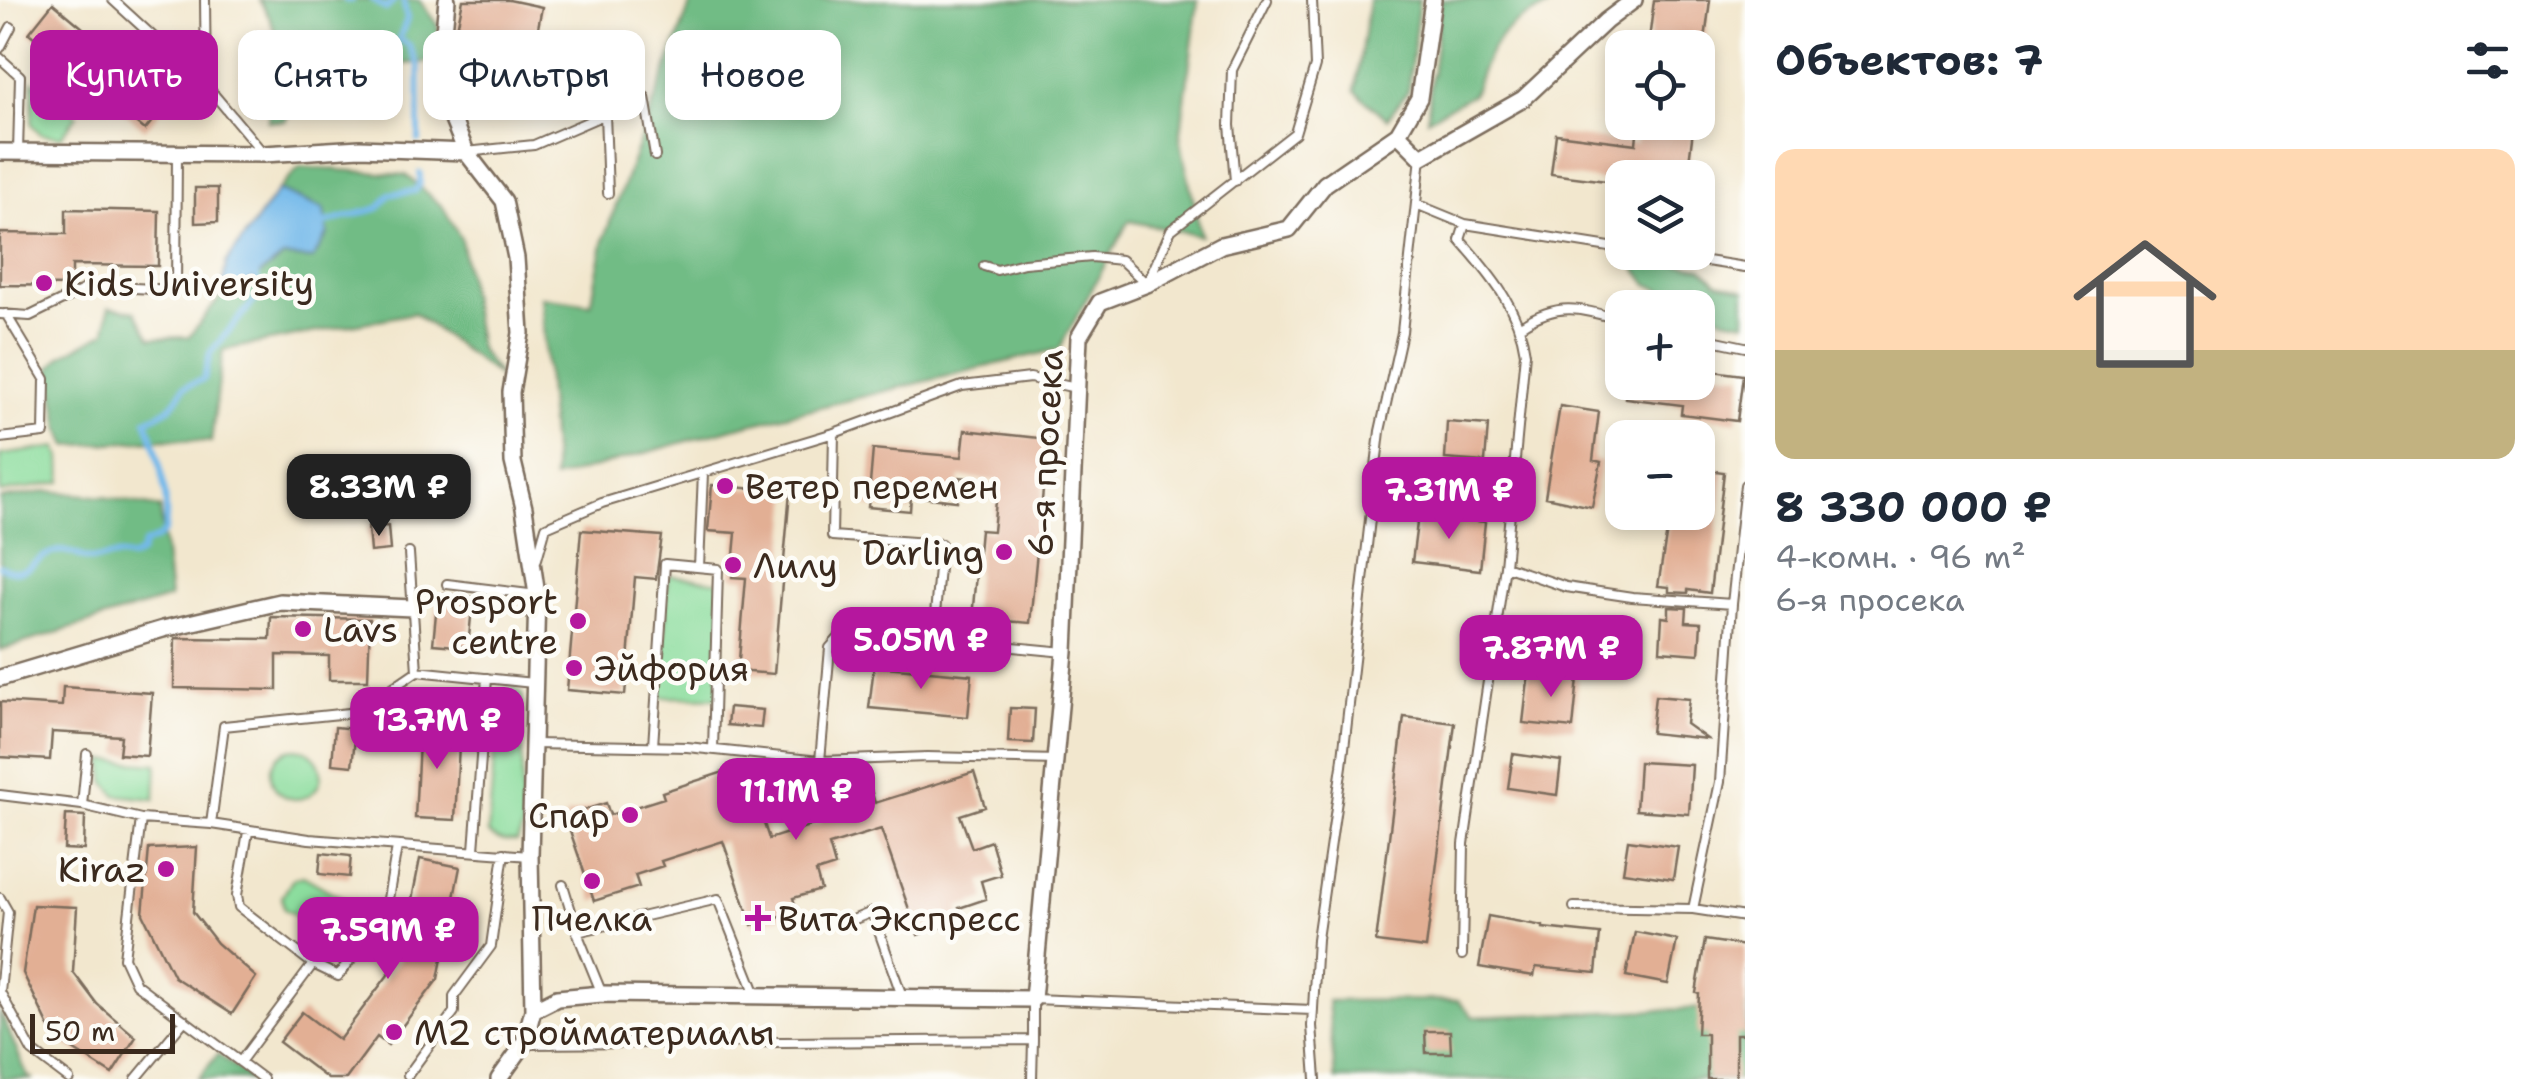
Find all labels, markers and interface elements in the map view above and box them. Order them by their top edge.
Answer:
chip: Купить [30,30,218,120]
chip: Снять [238,30,403,120]
chip: Фильтры [423,30,645,120]
chip: Новое [665,30,841,120]
map controls [1605,30,1715,530]
button: locate [1605,30,1715,140]
text: Объектов: 7 [1775,32,2043,88]
icon: filters [2460,33,2515,88]
button: layers [1605,160,1715,270]
icon: home [2055,214,2235,394]
place label: Kids University [64,260,314,307]
marker: Kids University [33,272,55,294]
button: + [1605,290,1715,400]
street label: 6-я просека [1016,348,1074,558]
button: − [1605,420,1715,530]
pin: 8.33M ₽ [287,454,471,539]
pin: 7.31M ₽ [1357,457,1541,542]
place label: Ветер перемен [745,463,998,510]
text: 8.33M ₽ [309,465,449,508]
text: 7.31M ₽ [1384,468,1514,511]
marker: Ветер перемен [714,475,736,497]
text: 8 330 000 ₽ [1775,479,2052,535]
place label: Darling [862,529,984,576]
text: 4-комн. · 96 m² [1775,535,2026,578]
marker: Darling [993,541,1015,563]
place label: Лилу [753,542,838,589]
marker: Лилу [722,554,744,576]
place label: Prosport centre [415,578,558,665]
text: 6-я просека [1775,578,1965,621]
place label: Lavs [323,606,398,653]
pin: 5.05M ₽ [829,607,1013,692]
marker: Prosport centre [567,610,589,632]
pin: 7.87M ₽ [1459,615,1643,700]
marker: Lavs [292,618,314,640]
text: 5.05M ₽ [853,618,989,661]
text: 7.87M ₽ [1482,626,1620,669]
place label: Эйфория [594,645,749,692]
marker: Эйфория [563,657,585,679]
pin: 13.7M ₽ [345,687,529,772]
text: 13.7M ₽ [372,698,502,741]
pin: 11.1M ₽ [704,758,888,843]
text: 11.1M ₽ [739,769,853,812]
place label: Спар [528,792,610,839]
marker: Спар [619,804,641,826]
place label: Kiraz [58,846,146,893]
marker: Kiraz [155,858,177,880]
marker: Пчелка [581,870,603,892]
place label: Пчелка [532,895,653,942]
place label: Вита Экспресс [778,895,1021,942]
pin: 7.59M ₽ [296,897,480,982]
marker: Вита Экспресс [747,907,769,929]
text: 7.59M ₽ [320,908,456,951]
scale bar [30,1009,175,1054]
place label: М2 стройматериалы [414,1009,775,1056]
text: 50 m [45,1012,115,1050]
marker: М2 стройматериалы [383,1021,405,1043]

